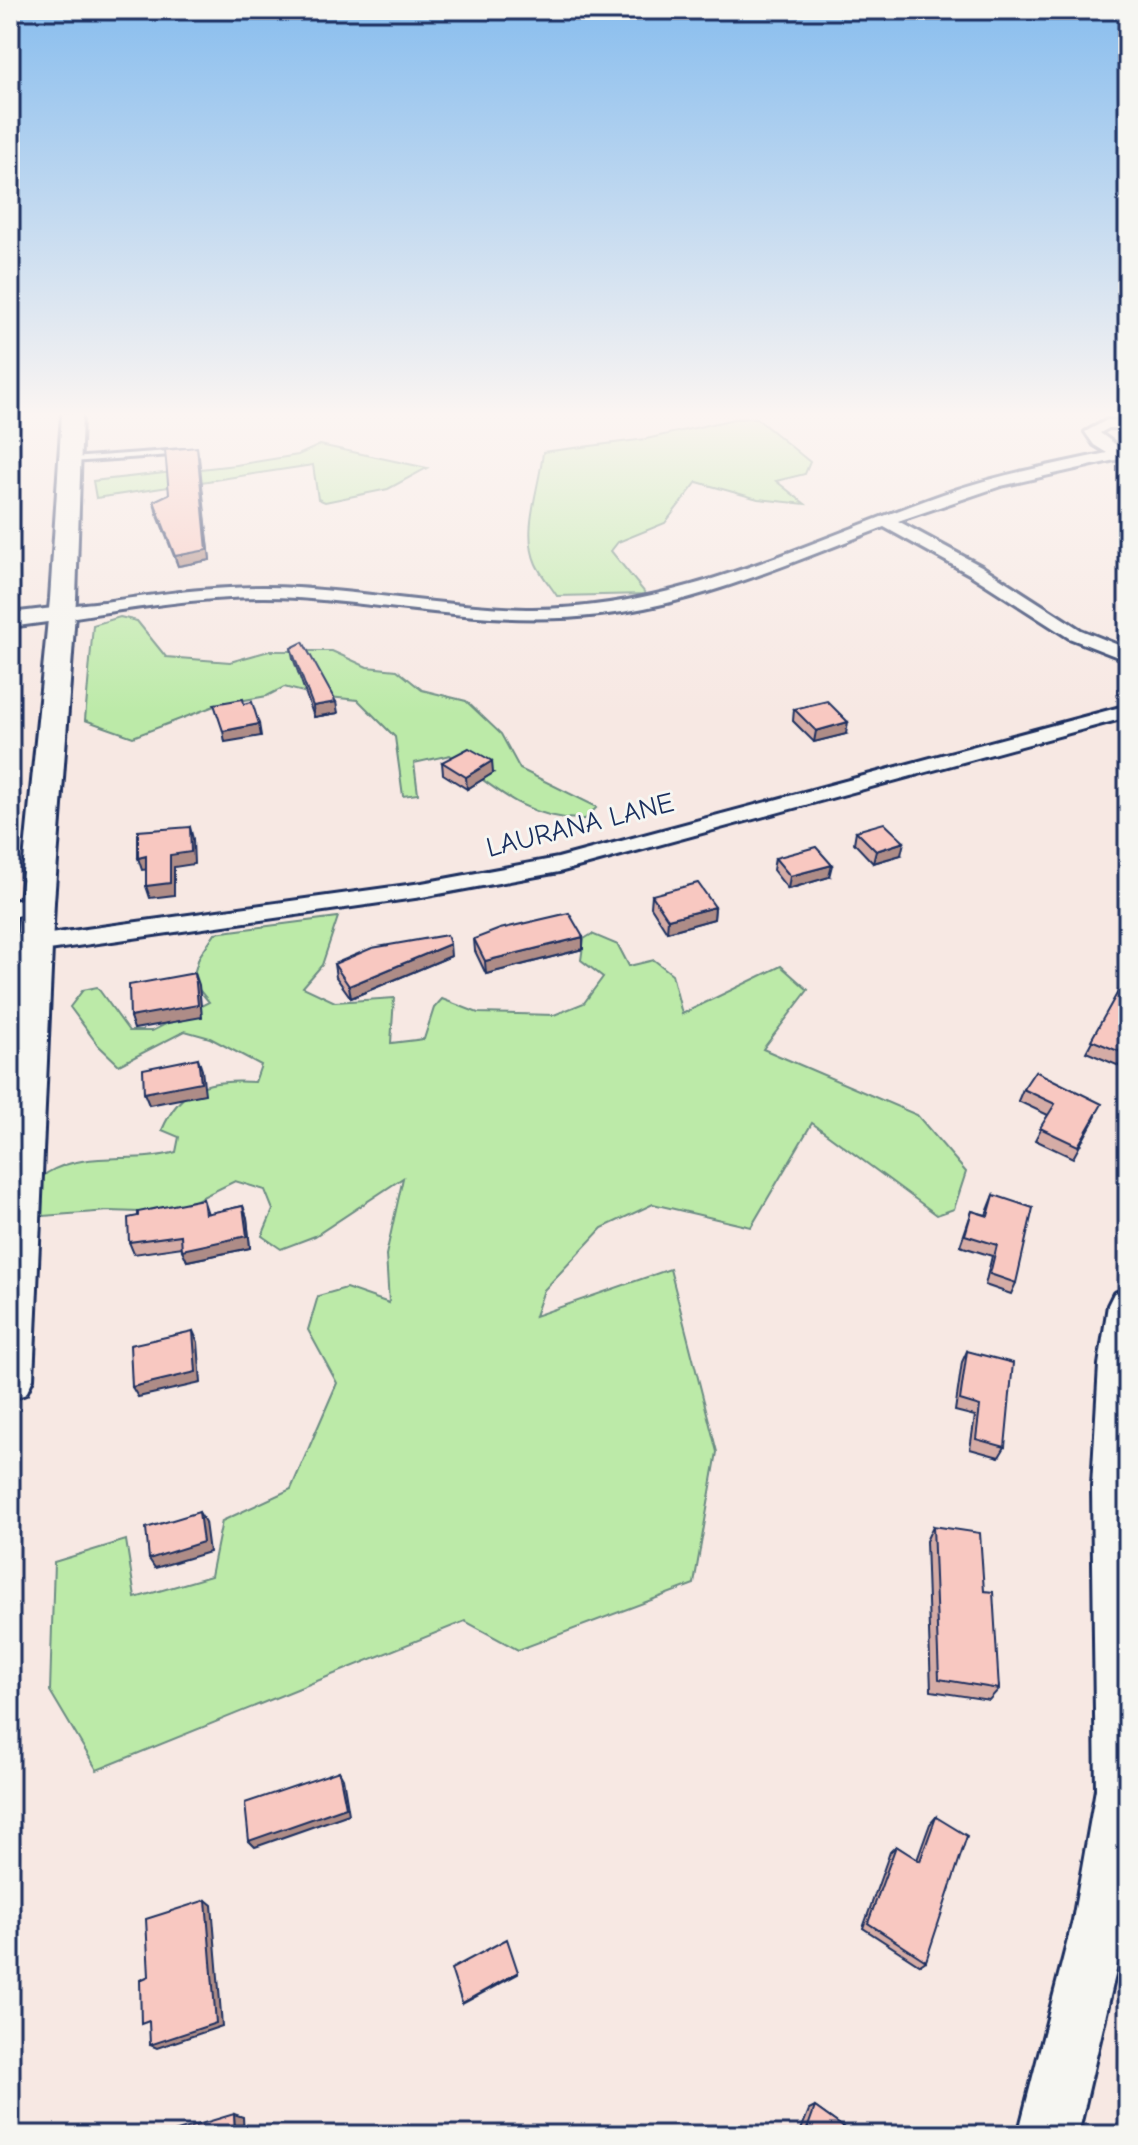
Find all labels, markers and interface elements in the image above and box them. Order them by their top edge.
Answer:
street label: LAURANA LANE [483,786,677,864]

